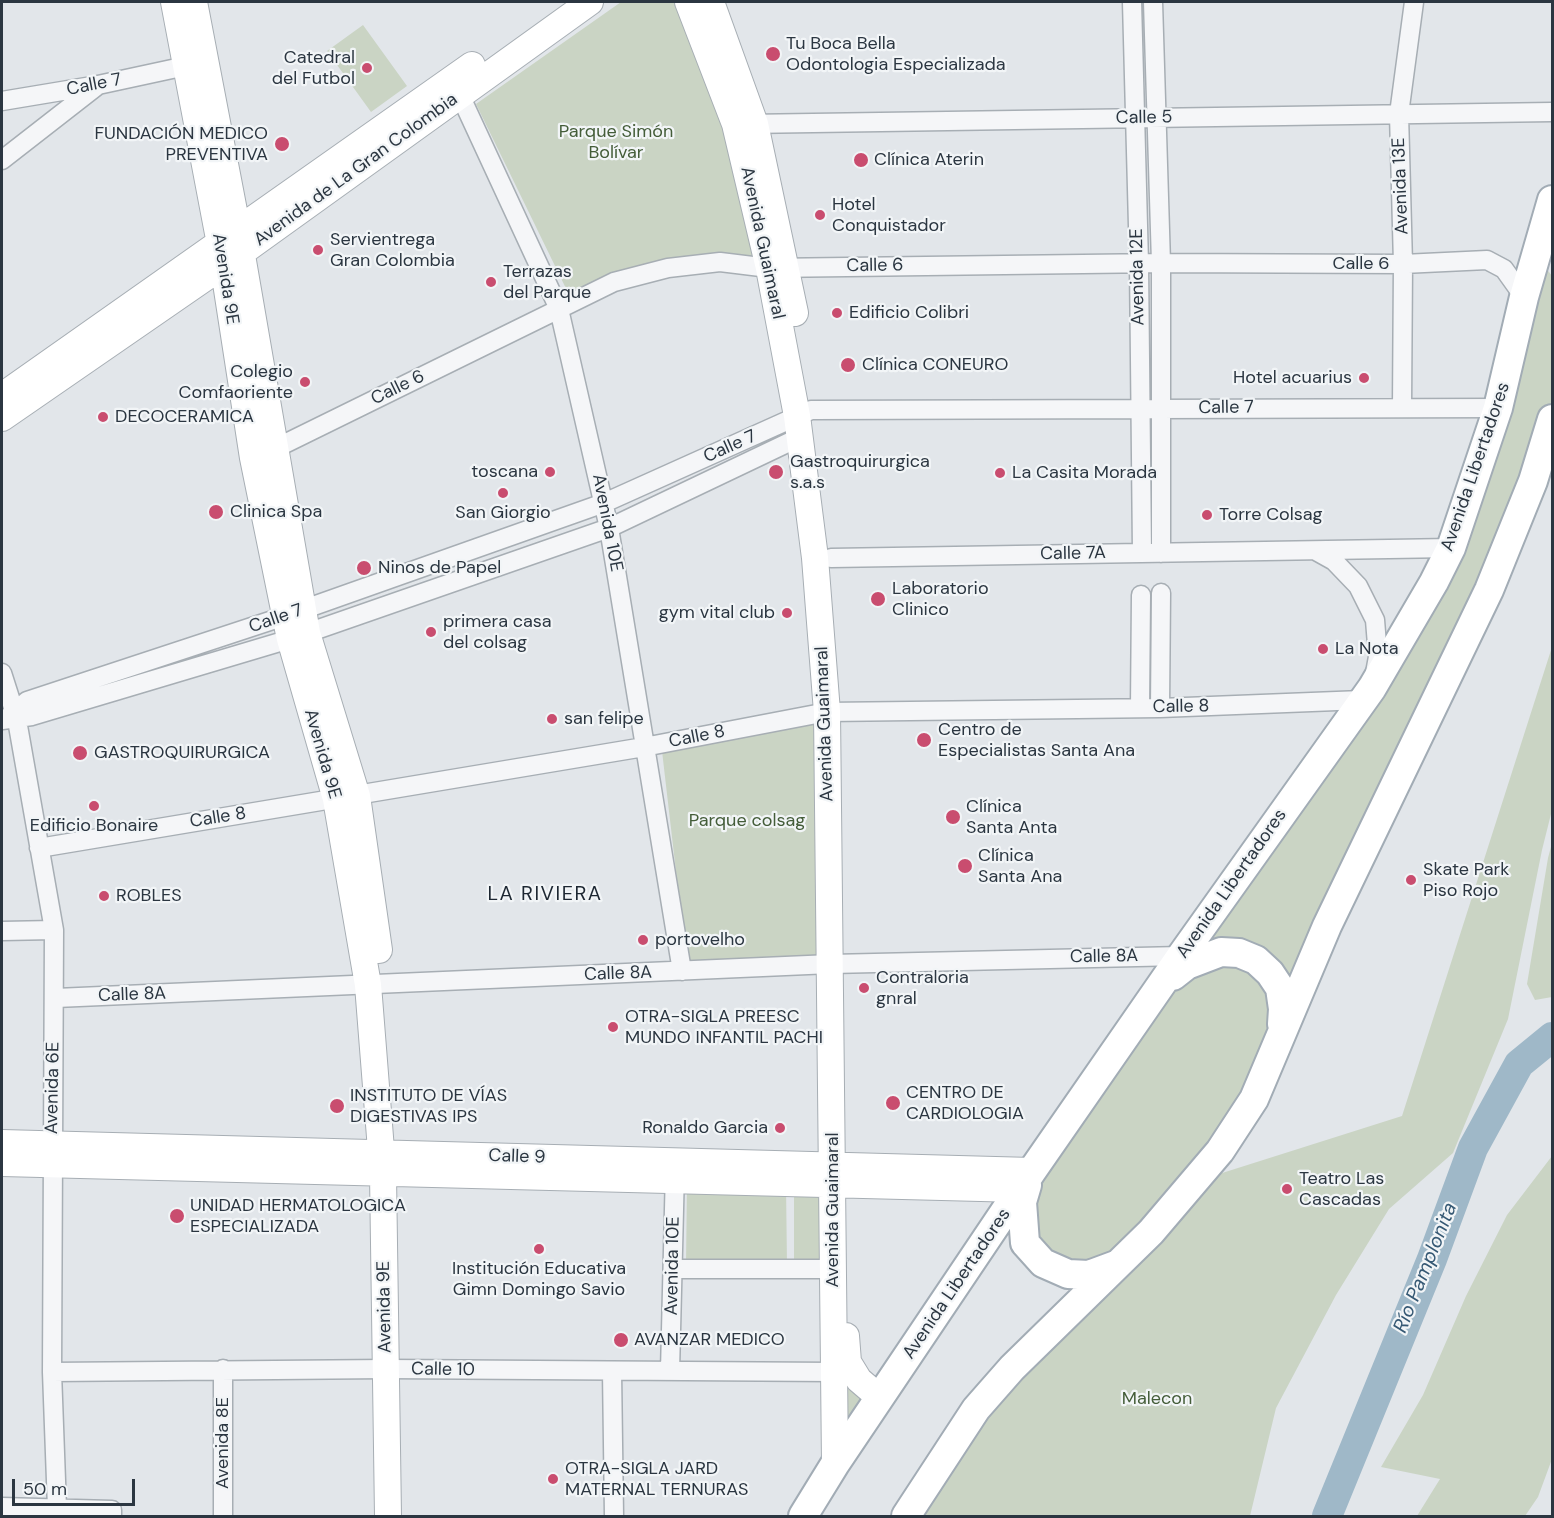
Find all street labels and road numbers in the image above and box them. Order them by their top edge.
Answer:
street label: Calle 7 [65,69,123,101]
street label: Avenida de La Gran Colombia [250,89,462,251]
street label: Calle 5 [1115,107,1173,129]
street label: Avenida 13E [1389,137,1413,235]
street label: Avenida Guaimaral [735,165,789,321]
street label: Avenida 12E [1126,228,1150,326]
street label: Avenida 9E [207,232,243,326]
street label: Calle 6 [1332,253,1390,275]
street label: Calle 6 [846,255,904,277]
street label: Calle 6 [368,366,428,410]
street label: Avenida Libertadores [1437,380,1515,554]
street label: Calle 7 [1198,397,1254,419]
street label: Calle 7 [700,426,760,468]
street label: Avenida 10E [587,472,627,574]
street label: Calle 7A [1040,543,1106,565]
street label: Calle 7 [246,600,306,638]
street label: Avenida Guaimaral [811,646,839,802]
street label: Calle 8 [1152,696,1210,718]
street label: Avenida 9E [299,707,345,801]
street label: Calle 8 [667,721,727,753]
street label: Calle 8 [188,803,248,833]
street label: Avenida Libertadores [1172,805,1292,963]
street label: Calle 8A [1070,946,1138,968]
street label: Calle 8A [584,962,652,986]
street label: Calle 8A [98,983,166,1007]
street label: Avenida 6E [41,1042,65,1134]
street label: Avenida Guaimaral [822,1132,844,1288]
street label: Calle 9 [488,1145,546,1169]
street label: Avenida Libertadores [899,1205,1015,1363]
street label: Avenida 10E [661,1216,685,1316]
street label: Avenida 9E [373,1261,397,1353]
street label: Calle 10 [411,1359,475,1381]
street label: Avenida 8E [212,1397,234,1489]

